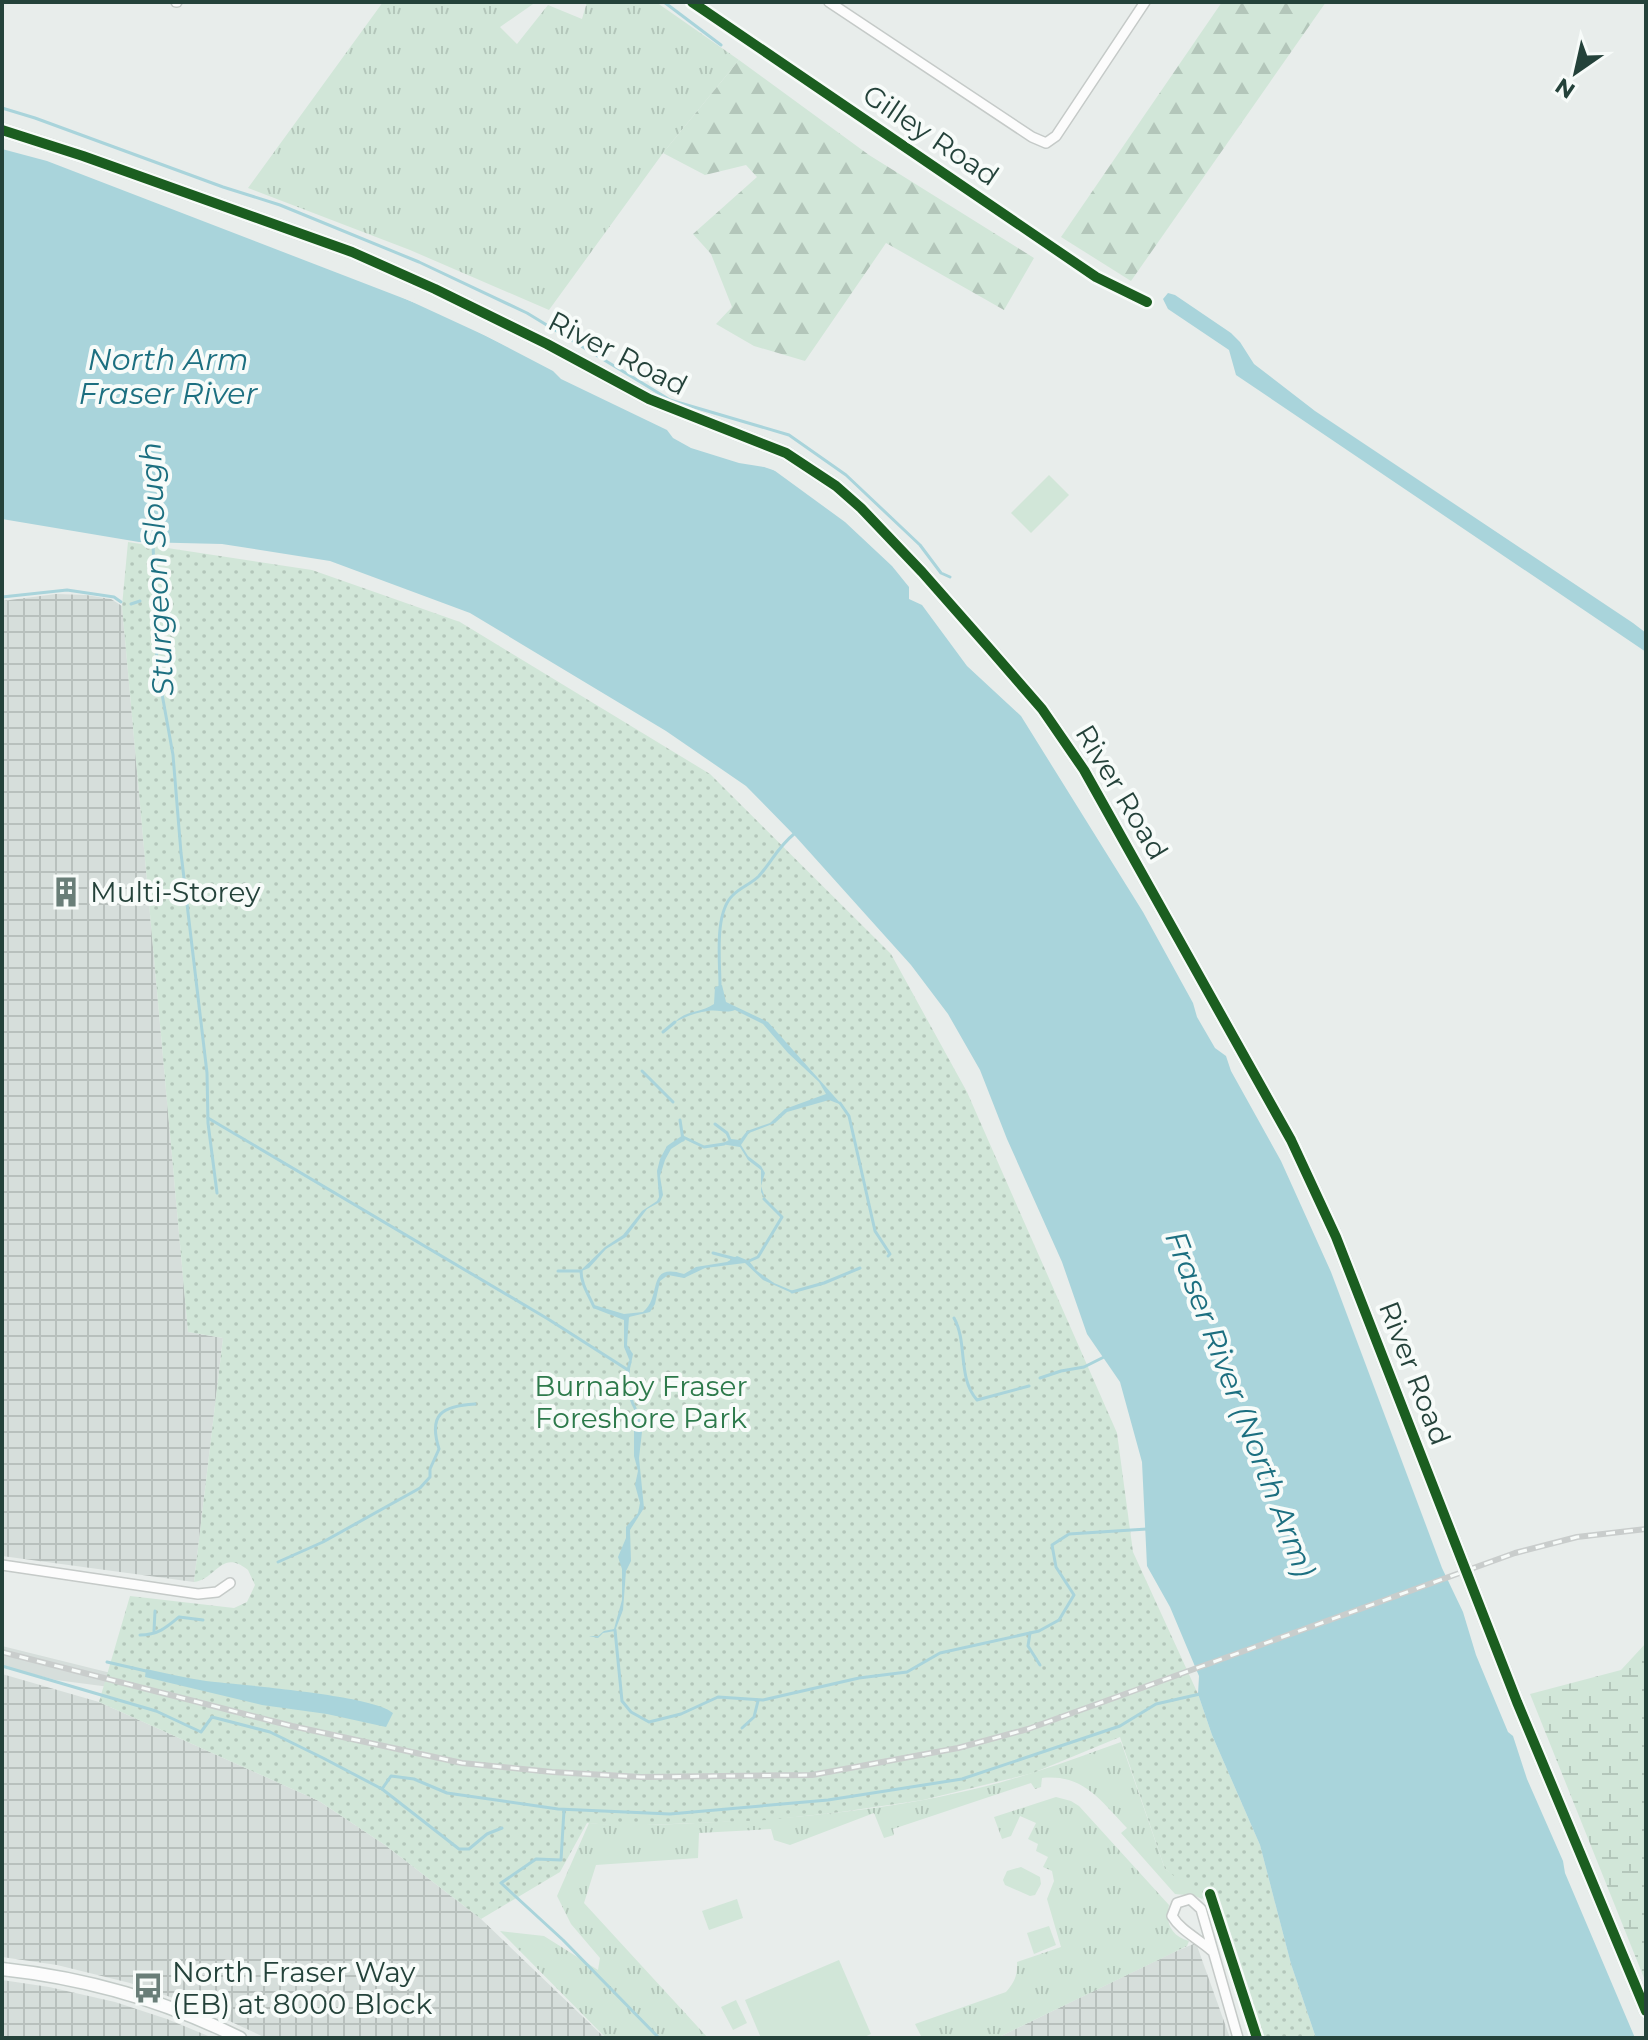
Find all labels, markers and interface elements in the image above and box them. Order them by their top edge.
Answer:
north arrow [1536,32,1616,112]
text: N [1550,72,1580,104]
street label: Gilley Road [857,77,1005,193]
street label: River Road [543,304,693,402]
water label: North Arm Fraser River [78,341,258,412]
water label: Sturgeon Slough [131,441,182,697]
street label: River Road [1068,718,1176,866]
building icon: Multi-Storey [49,875,83,909]
place label: Multi-Storey [90,875,261,909]
water label: Fraser River (North Arm) [1157,1225,1324,1582]
street label: River Road [1372,1296,1458,1450]
park label: Burnaby Fraser Foreshore Park [534,1369,748,1435]
place label: North Fraser Way (EB) at 8000 Block [172,1955,432,2021]
bus stop icon: North Fraser Way (EB) at 8000 Block [131,1971,165,2005]

